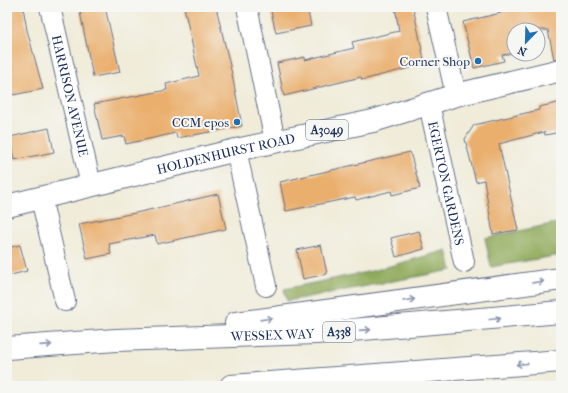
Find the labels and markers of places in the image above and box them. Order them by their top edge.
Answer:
place label: Corner Shop [399,54,470,69]
marker: Corner Shop [473,56,483,66]
place label: CCM epos [172,115,229,130]
marker: CCM epos [232,117,242,127]

